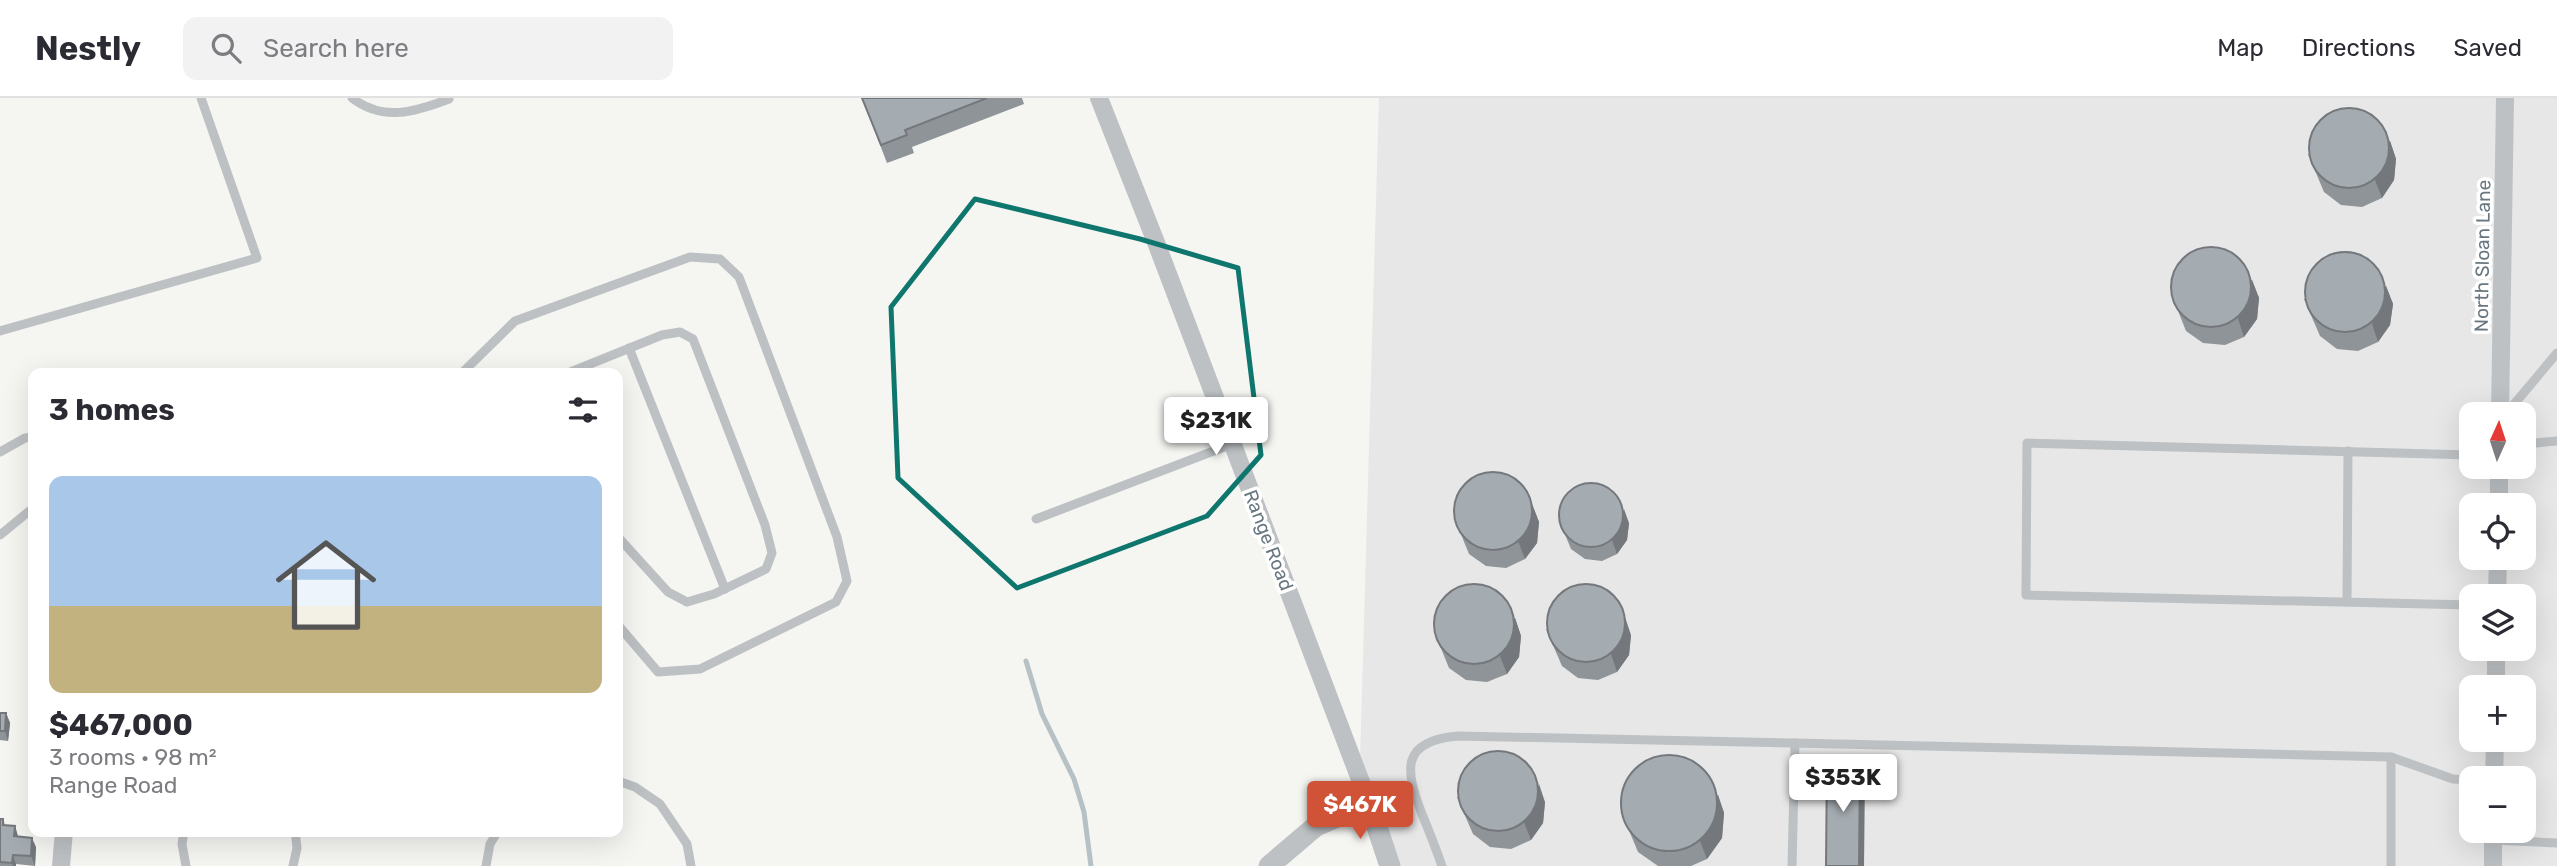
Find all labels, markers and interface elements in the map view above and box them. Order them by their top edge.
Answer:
search box [183,17,673,80]
text: Nestly [35,29,141,68]
icon: search [207,29,245,67]
text: Search here [263,33,409,64]
text: Map [2217,34,2264,62]
text: Directions [2302,34,2415,62]
text: Saved [2453,34,2522,62]
street label: North Sloan Lane [2470,180,2495,332]
icon: filters [564,391,602,429]
text: 3 homes [49,392,175,428]
pin: $231K [1167,398,1265,457]
north arrow [2459,402,2536,480]
map controls [2459,402,2536,843]
text: $231K [1180,406,1252,434]
street label: Range Road [1239,487,1298,594]
button: locate [2459,493,2536,570]
icon: home [263,522,389,648]
button: layers [2459,584,2536,661]
button: + [2459,675,2536,752]
text: $467,000 [49,707,193,743]
text: 3 rooms · 98 m² [49,743,217,771]
pin: $353K [1794,754,1892,814]
text: $353K [1805,763,1881,791]
button: − [2459,766,2536,843]
text: Range Road [49,771,177,799]
pin: $467K [1311,782,1409,841]
text: $467K [1323,790,1397,818]

